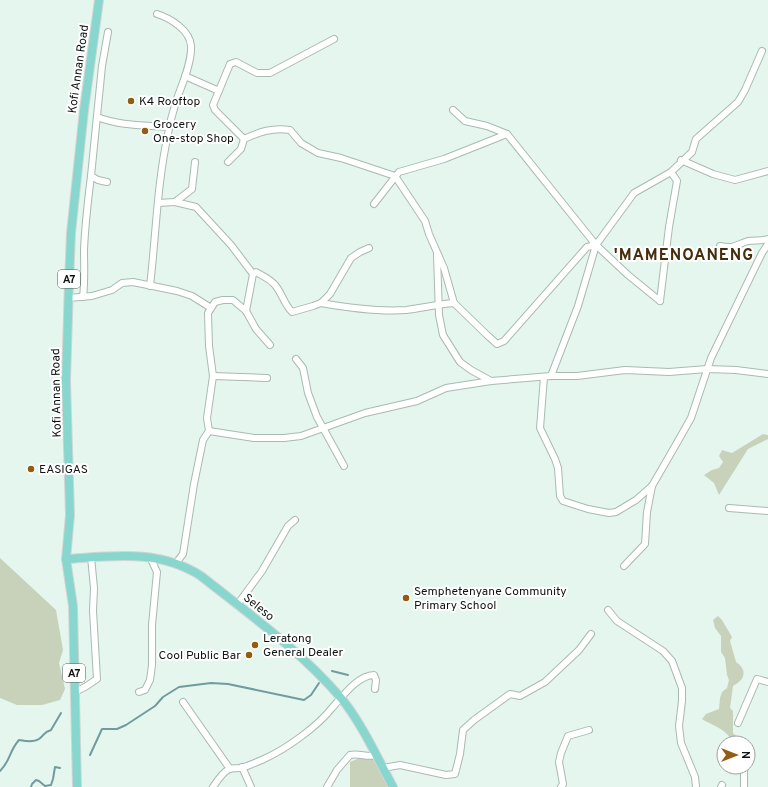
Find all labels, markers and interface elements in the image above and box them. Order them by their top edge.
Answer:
street label: Kofi Annan Road [65,24,93,114]
place label: K4 Rooftop [139,94,200,110]
marker: K4 Rooftop [126,96,136,106]
place label: Grocery One-stop Shop [153,117,234,147]
marker: Grocery One-stop Shop [140,126,150,136]
district label: 'MAMENOANENG [614,246,754,266]
road number: A7 [58,270,80,288]
street label: Kofi Annan Road [48,348,66,438]
place label: EASIGAS [39,462,88,478]
marker: EASIGAS [26,464,36,474]
place label: Semphetenyane Community Primary School [414,584,567,614]
street label: Seleso [240,591,277,625]
marker: Semphetenyane Community Primary School [401,593,411,603]
place label: Leratong General Dealer [263,631,344,661]
marker: Leratong General Dealer [250,640,260,650]
place label: Cool Public Bar [159,648,241,664]
marker: Cool Public Bar [244,650,254,660]
road number: A7 [63,664,85,682]
north arrow [716,735,756,775]
text: N [738,751,752,759]

